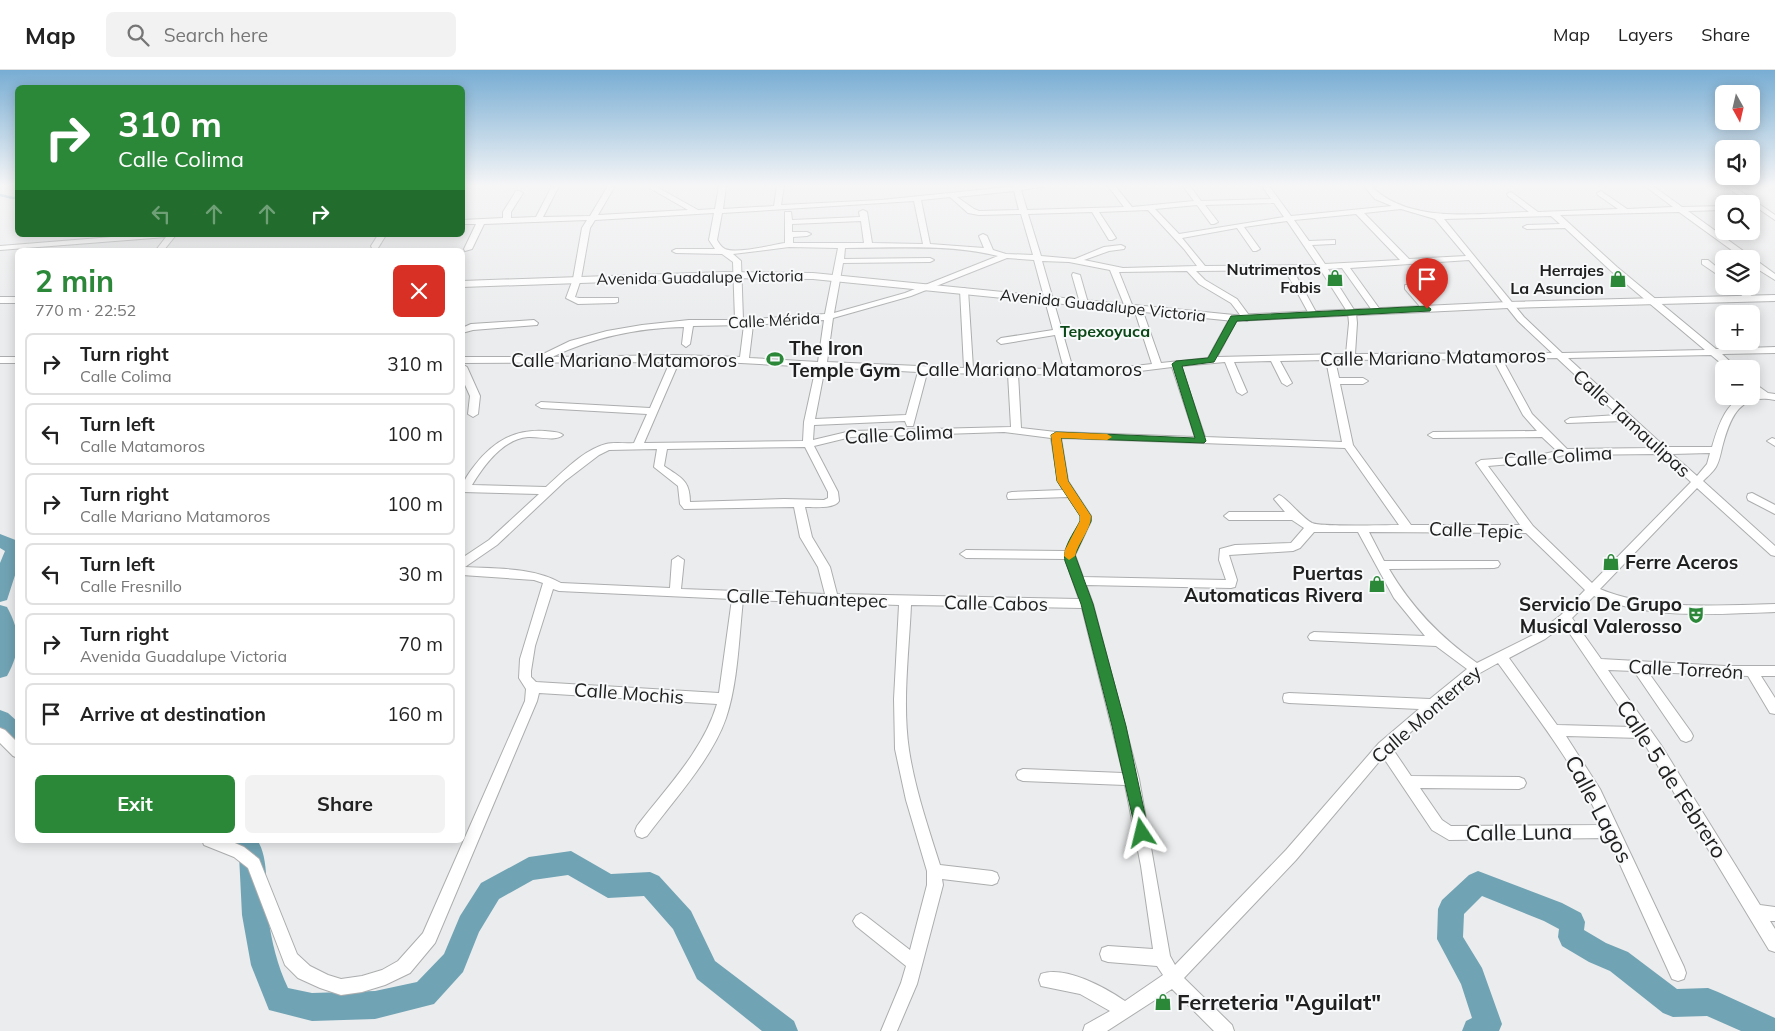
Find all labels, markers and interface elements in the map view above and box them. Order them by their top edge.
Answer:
search box [106,12,456,57]
text: Map [25,20,76,50]
icon: search [124,21,152,49]
text: Search here [164,23,268,47]
text: Map [1553,23,1590,46]
text: Layers [1618,23,1673,46]
text: Share [1701,23,1750,46]
north arrow [1715,85,1760,130]
map controls [1715,85,1760,405]
text: 310 m [118,102,222,146]
icon: right [35,105,100,170]
button: sound [1715,140,1760,185]
text: Calle Colima [118,145,244,173]
button: search [1715,195,1760,240]
icon: left [147,200,175,228]
icon: ahead [200,200,228,228]
icon: ahead [253,200,281,228]
icon: right [306,200,334,228]
button: layers [1715,250,1760,295]
pin [1406,258,1448,309]
place label: Nutrimentos Fabis [1227,259,1321,297]
place label: Herrajes La Asuncion [1510,260,1604,298]
text: 2 min [35,262,114,300]
button: close [393,265,445,317]
street label: Avenida Guadalupe Victoria [596,265,804,289]
icon: arrive [1413,265,1441,293]
shop icon: Nutrimentos Fabis [1325,268,1345,288]
shop icon: Herrajes La Asuncion [1608,269,1628,289]
street label: Avenida Guadalupe Victoria [999,284,1207,326]
text: 770 m · 22:52 [35,300,136,320]
button: + [1715,305,1760,350]
street label: Calle Mérida [728,308,820,332]
district label: Tepexoyuca [1060,321,1150,341]
place label: The Iron Temple Gym [789,336,901,382]
text: Turn right [80,342,169,366]
street label: Calle Mariano Matamoros [1320,343,1546,371]
street label: Calle Mariano Matamoros [511,348,737,372]
sports icon: The Iron Temple Gym [765,349,785,369]
icon: right [37,350,65,378]
text: 310 m [387,352,443,376]
street label: Calle Mariano Matamoros [916,357,1142,381]
button: − [1715,360,1760,405]
street label: Calle Tamaulipas [1568,364,1696,482]
text: Calle Colima [80,366,172,386]
text: Turn left [80,412,155,436]
street label: Calle Colima [844,419,954,449]
icon: left [37,420,65,448]
text: 100 m [387,422,443,446]
text: Calle Matamoros [80,436,205,456]
street label: Calle Colima [1503,440,1613,472]
text: Turn right [80,482,169,506]
icon: right [37,490,65,518]
text: 100 m [387,492,443,516]
text: Calle Mariano Matamoros [80,506,271,526]
street label: Calle Tepic [1429,516,1523,544]
place label: Ferre Aceros [1625,550,1738,574]
text: Turn left [80,552,155,576]
shop icon: Ferre Aceros [1601,552,1621,572]
icon: left [37,560,65,588]
place label: Puertas Automaticas Rivera [1184,561,1363,607]
text: 30 m [399,562,443,586]
shop icon: Puertas Automaticas Rivera [1367,574,1387,594]
text: Calle Fresnillo [80,576,182,596]
street label: Calle Tehuantepec [726,583,888,613]
street label: Calle Cabos [944,590,1048,616]
place label: Servicio De Grupo Musical Valerosso [1519,592,1682,638]
theatre icon: Servicio De Grupo Musical Valerosso [1686,605,1706,625]
text: Turn right [80,622,169,646]
icon: right [37,630,65,658]
text: 70 m [399,632,443,656]
text: Avenida Guadalupe Victoria [80,646,287,666]
street label: Calle Torreón [1628,654,1744,684]
street label: Calle Monterrey [1366,660,1486,768]
street label: Calle Mochis [573,677,685,709]
street label: Calle 5 de Febrero [1610,695,1734,863]
icon: arrive [37,700,65,728]
text: Arrive at destination [80,702,266,726]
text: 160 m [387,702,443,726]
street label: Calle Lagos [1559,750,1639,868]
button: Exit [35,775,235,833]
button: Share [245,775,445,833]
position arrow [1115,806,1167,858]
street label: Calle Luna [1465,817,1573,847]
place label: Ferreteria "Aguilat" [1177,988,1381,1016]
shop icon: Ferreteria "Aguilat" [1153,992,1173,1012]

